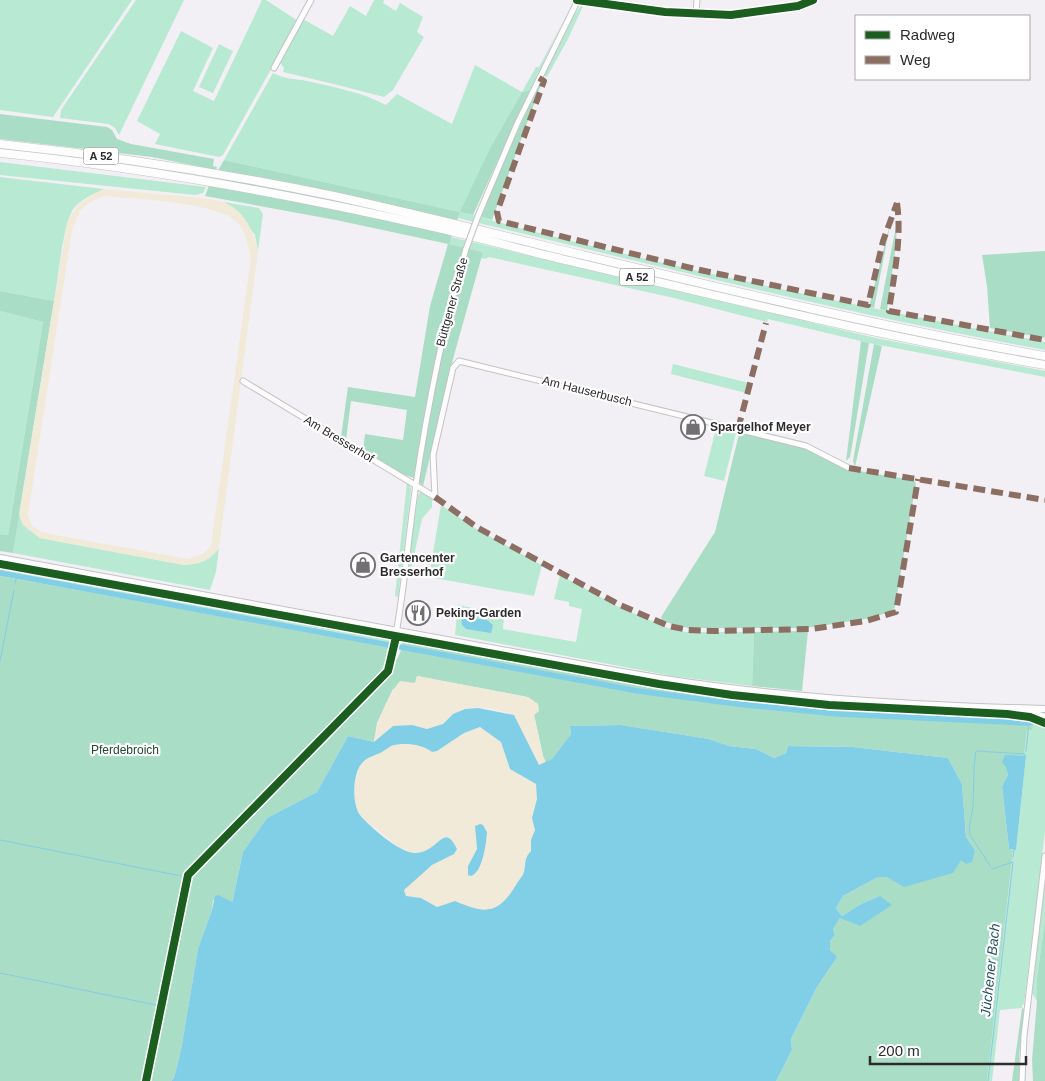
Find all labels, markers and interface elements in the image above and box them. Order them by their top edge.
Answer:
legend [855,15,1030,80]
text: Radweg [900,26,955,43]
text: Weg [900,51,931,68]
road number: A 52 [84,148,118,164]
street label: Büttgener Straße [433,256,471,348]
road number: A 52 [620,268,654,286]
street label: Am Hauserbusch [541,373,633,409]
street label: Am Bresserhof [301,413,377,466]
shop icon: Spargelhof Meyer [680,414,706,440]
place label: Spargelhof Meyer [710,420,811,434]
place label: Gartencenter Bresserhof [380,551,455,579]
shop icon: Gartencenter Bresserhof [350,552,376,578]
restaurant icon: Peking-Garden [405,600,431,626]
place label: Peking-Garden [436,606,521,620]
park label: Pferdebroich [91,743,159,757]
water label: Jüchener Bach [977,923,1003,1018]
scale bar [870,1034,1026,1066]
text: 200 m [878,1042,920,1059]

